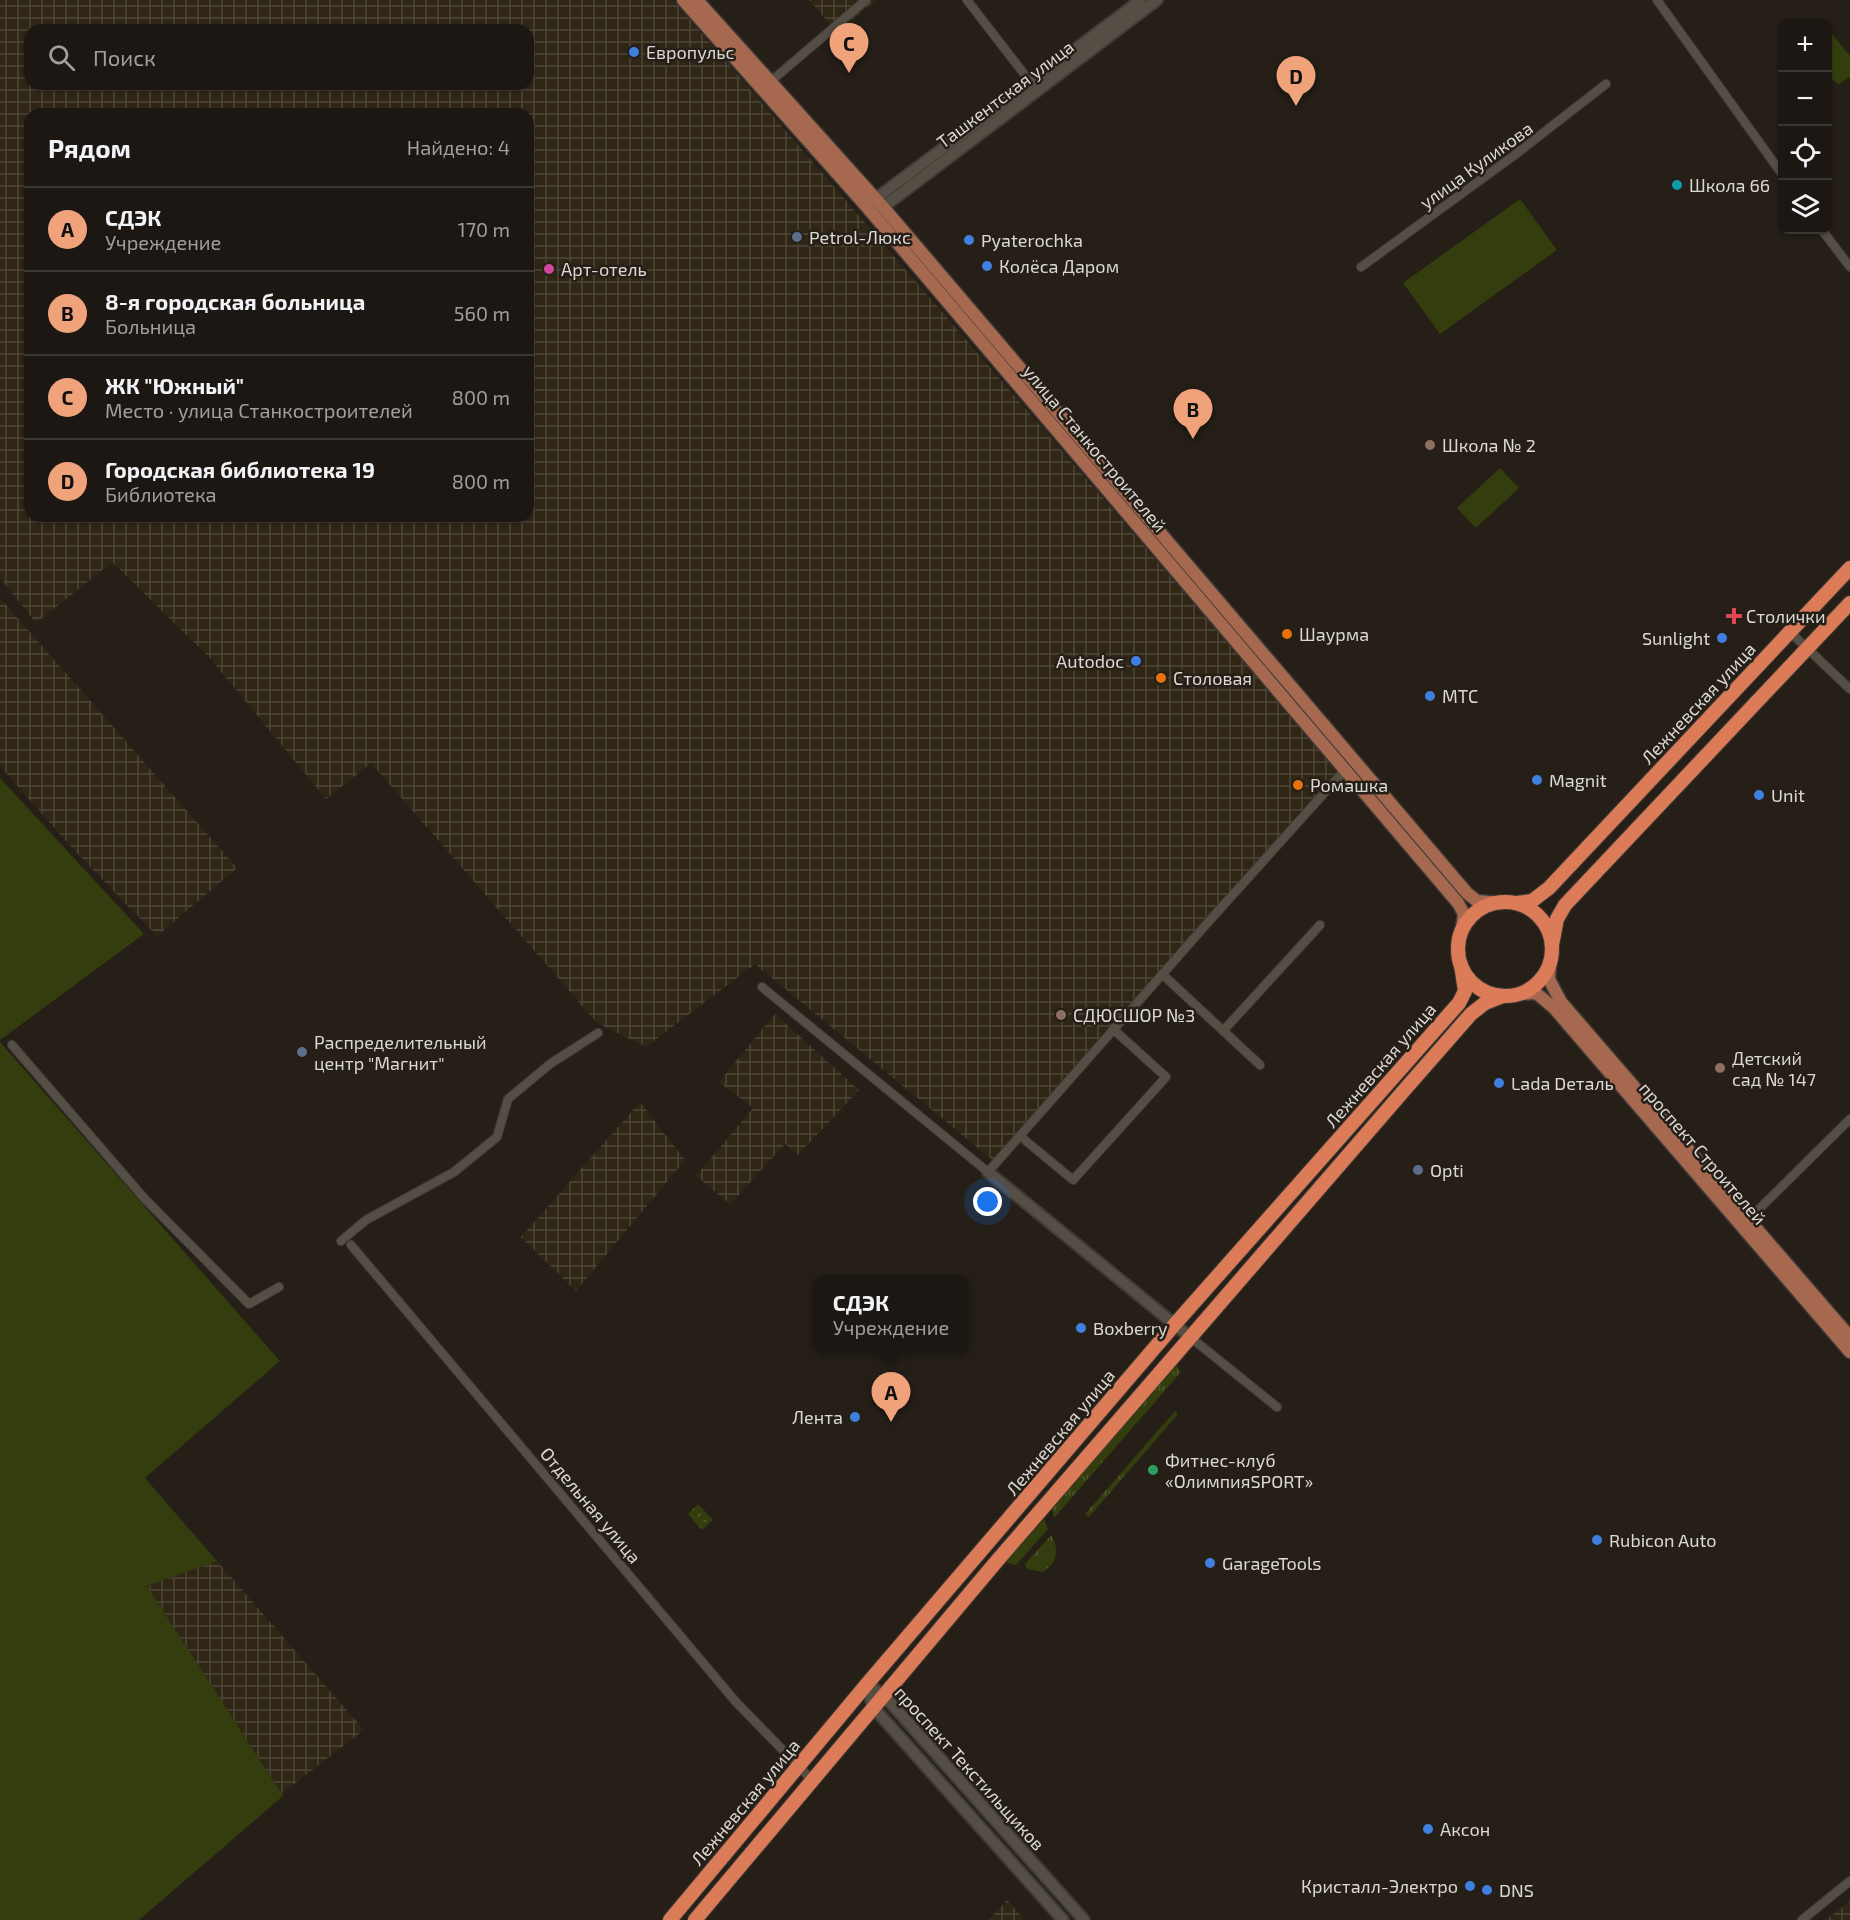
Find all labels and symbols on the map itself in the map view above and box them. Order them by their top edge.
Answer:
pin: C [830,23,868,73]
street label: Ташкентская улица [932,35,1078,153]
place label: Европульс [646,41,735,63]
marker: Европульс [627,45,641,59]
pin: D [1276,57,1316,106]
street label: улица Куликова [1415,117,1537,213]
place label: Школа 66 [1689,174,1770,196]
marker: Школа 66 [1670,178,1684,192]
place label: Petrol-Люкс [809,226,911,248]
place label: Pyaterochka [981,229,1083,251]
marker: Petrol-Люкс [790,230,804,244]
marker: Pyaterochka [962,233,976,247]
place label: Колёса Даром [999,255,1119,277]
place label: Арт-отель [561,258,647,280]
marker: Колёса Даром [980,259,994,273]
marker: Арт-отель [542,262,556,276]
street label: улица Станкостроителей [1019,360,1171,536]
pin: B [1174,390,1212,439]
place label: Школа № 2 [1442,434,1536,456]
marker: Школа № 2 [1423,438,1437,452]
place label: Столички [1746,605,1826,627]
marker: Столички [1727,609,1741,623]
place label: Шаурма [1299,623,1369,645]
marker: Шаурма [1280,627,1294,641]
place label: Sunlight [1642,627,1710,649]
marker: Sunlight [1715,631,1729,645]
street label: Лежневская улица [1636,638,1760,768]
place label: Autodoc [1056,650,1124,672]
marker: Autodoc [1129,654,1143,668]
place label: Столовая [1173,667,1252,689]
marker: Столовая [1154,671,1168,685]
place label: МТС [1442,685,1478,707]
marker: МТС [1423,689,1437,703]
place label: Magnit [1549,769,1607,791]
marker: Magnit [1530,773,1544,787]
place label: Ромашка [1310,774,1388,796]
marker: Ромашка [1291,778,1305,792]
place label: Unit [1771,784,1805,806]
marker: Unit [1752,788,1766,802]
street label: Лежневская улица [1320,998,1440,1132]
place label: СДЮСШОР №3 [1073,1004,1195,1026]
marker: СДЮСШОР №3 [1054,1008,1068,1022]
place label: Распределительный центр "Магнит" [314,1031,487,1074]
marker: Распределительный центр "Магнит" [295,1045,309,1059]
place label: Детский сад № 147 [1732,1047,1816,1090]
marker: Детский сад № 147 [1713,1061,1727,1075]
place label: Lada Dеталь [1511,1072,1614,1094]
marker: Lada Dеталь [1492,1076,1506,1090]
street label: проспект Строителей [1635,1077,1771,1229]
place label: Opti [1430,1159,1464,1181]
marker: Opti [1411,1163,1425,1177]
your location [973,1187,1002,1216]
place label: Boxberry [1093,1317,1168,1339]
marker: Boxberry [1074,1321,1088,1335]
street label: Лежневская улица [1001,1364,1119,1500]
pin: A [872,1372,910,1422]
place label: Лента [792,1406,843,1428]
marker: Лента [848,1410,862,1424]
street label: Отдельная улица [536,1442,646,1568]
place label: Фитнес-клуб «ОлимпияSPORT» [1165,1449,1313,1492]
marker: Фитнес-клуб «ОлимпияSPORT» [1146,1463,1160,1477]
place label: Rubicon Auto [1609,1529,1717,1551]
marker: Rubicon Auto [1590,1533,1604,1547]
place label: GarageTools [1222,1552,1321,1574]
marker: GarageTools [1203,1556,1217,1570]
street label: проспект Текстильщиков [890,1681,1050,1855]
street label: Лежневская улица [686,1734,804,1870]
place label: Аксон [1440,1818,1490,1840]
marker: Аксон [1421,1822,1435,1836]
place label: Кристалл-Электро [1301,1875,1458,1897]
marker: Кристалл-Электро [1463,1879,1477,1893]
place label: DNS [1499,1879,1534,1901]
marker: DNS [1480,1883,1494,1897]

